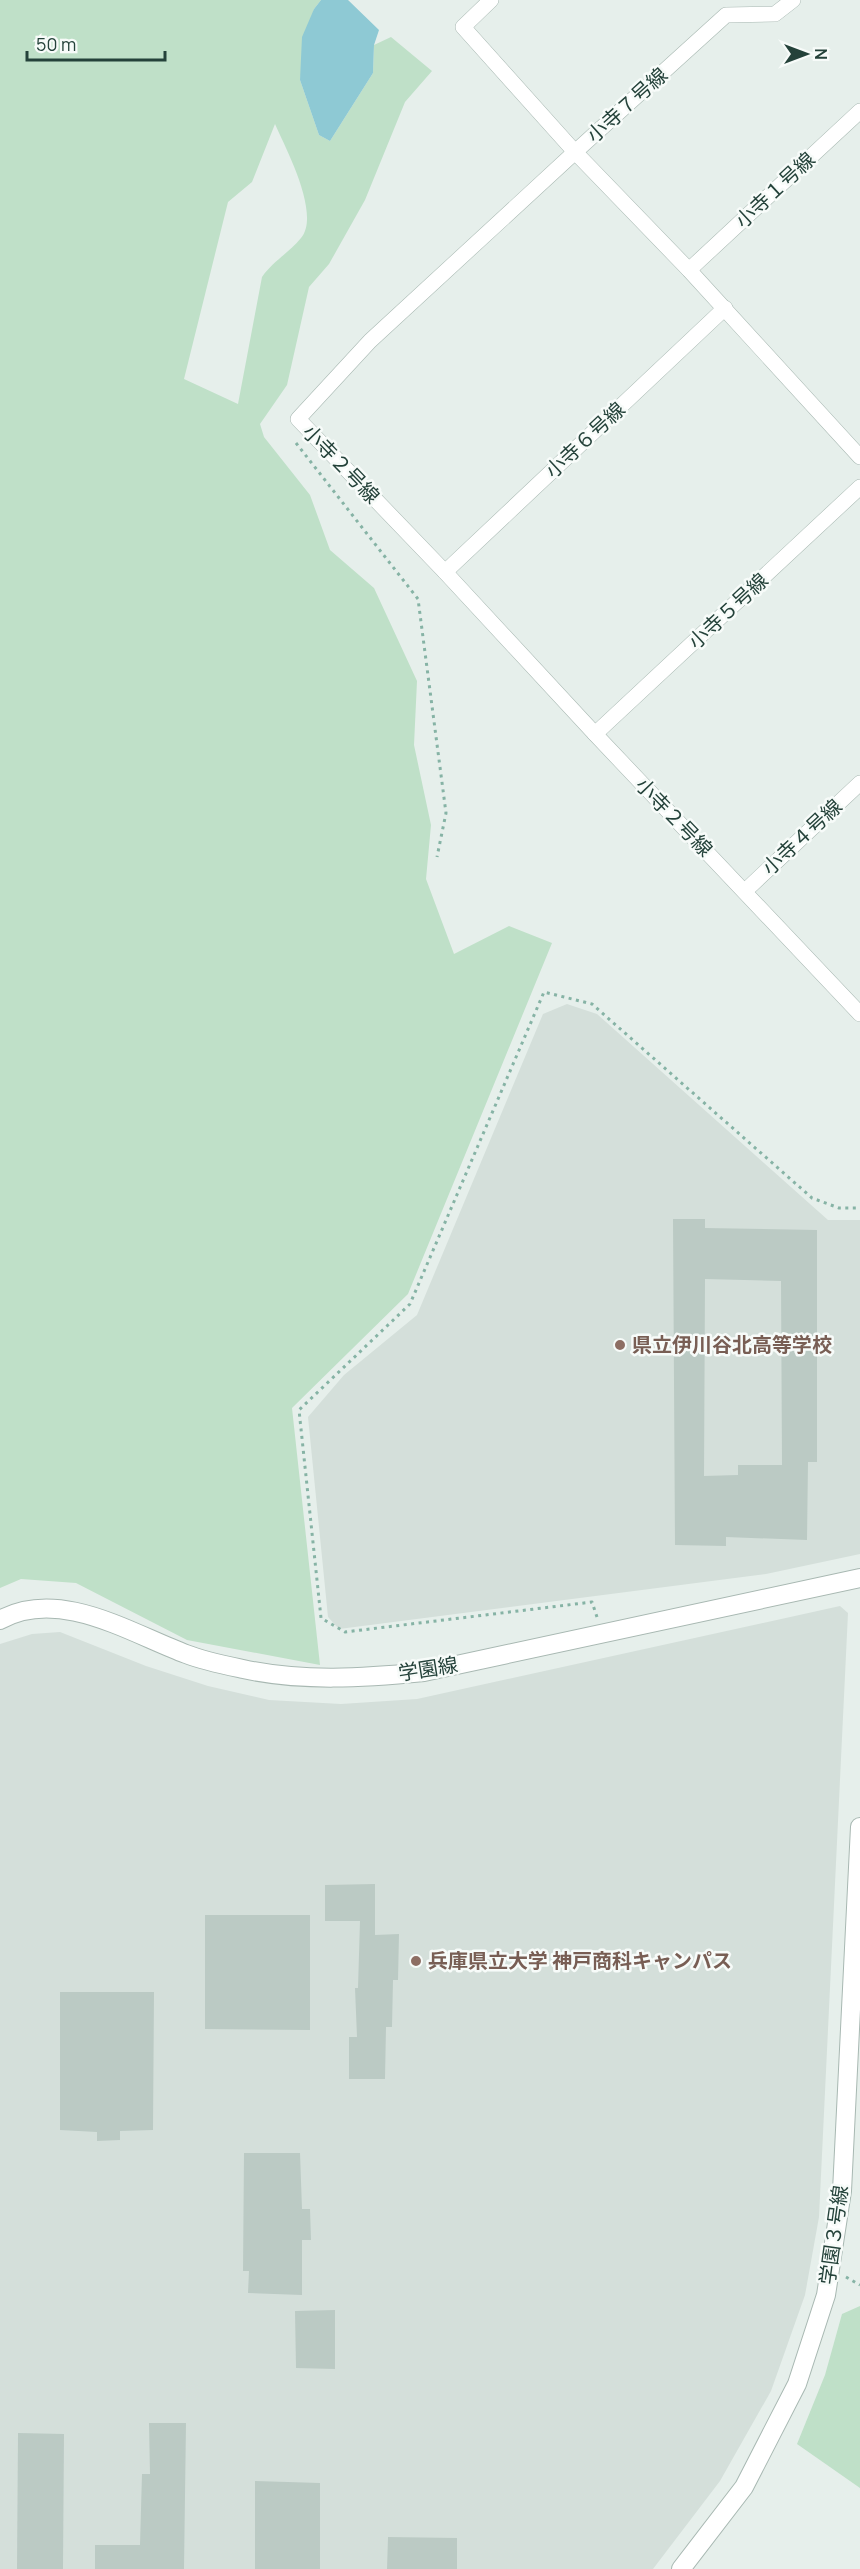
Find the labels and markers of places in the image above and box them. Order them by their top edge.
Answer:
place label: 県立伊川谷北高等学校 [632,1331,832,1358]
marker: 県立伊川谷北高等学校 [613,1338,627,1352]
place label: 兵庫県立大学 神戸商科キャンパス [428,1947,732,1974]
marker: 兵庫県立大学 神戸商科キャンパス [409,1954,423,1968]

